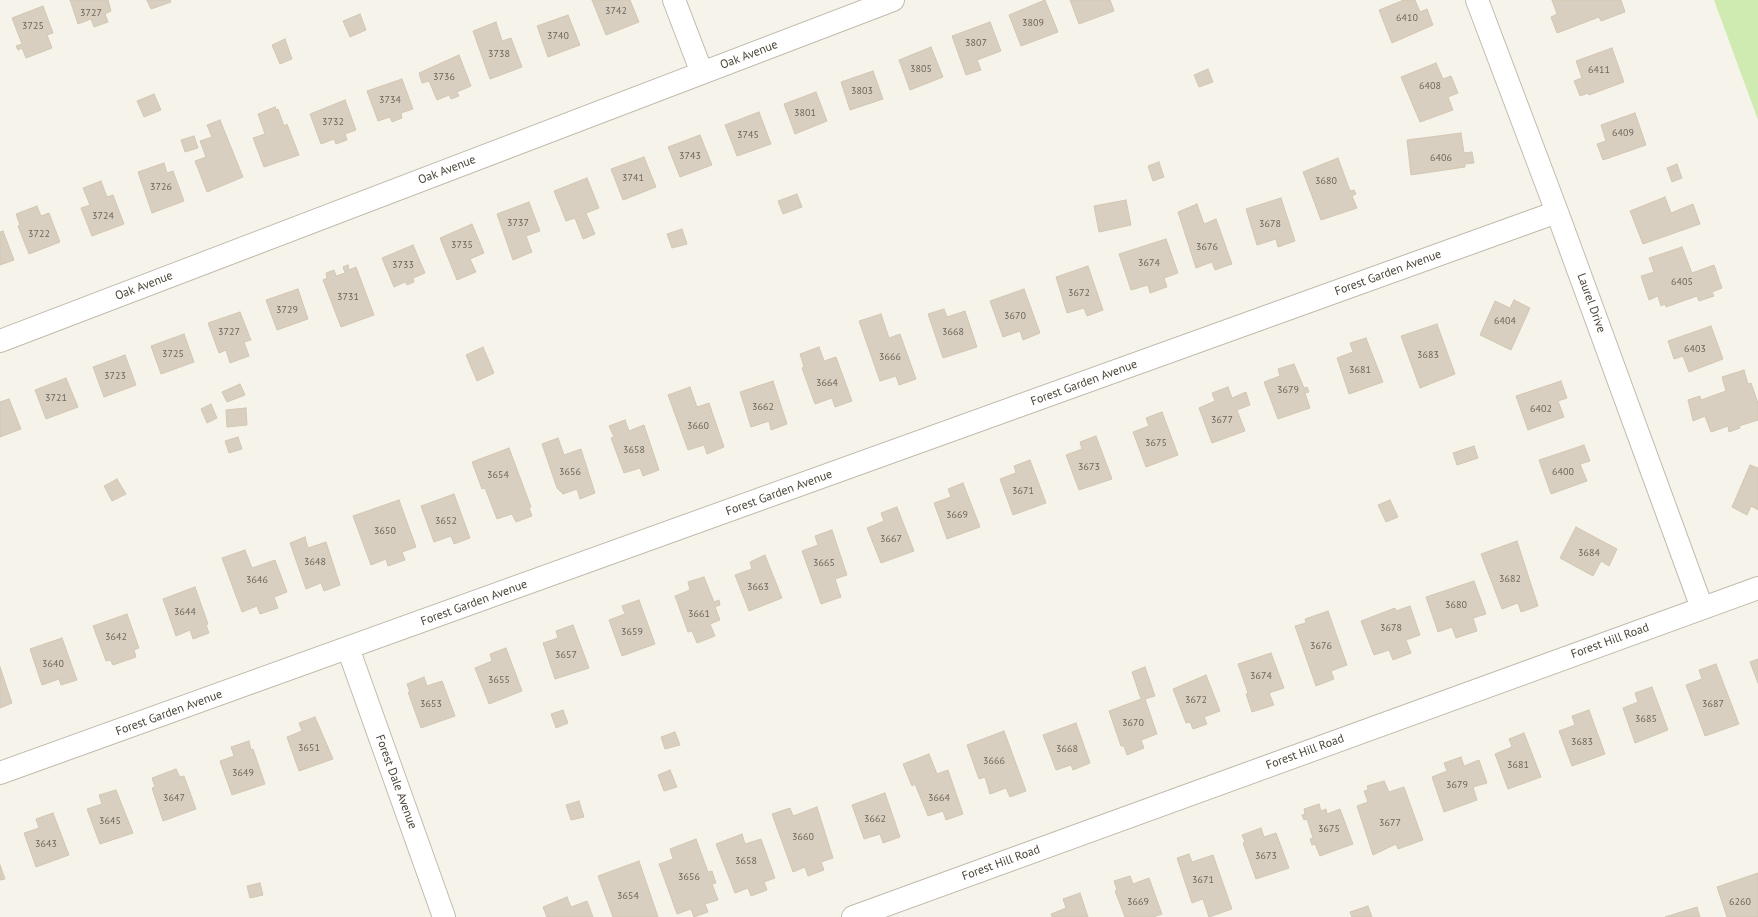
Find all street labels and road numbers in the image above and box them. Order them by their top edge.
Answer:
street label: Oak Avenue [718,37,780,73]
street label: Oak Avenue [416,152,478,188]
street label: Forest Garden Avenue [1333,247,1443,299]
street label: Oak Avenue [113,268,175,304]
street label: Laurel Drive [1574,271,1608,335]
street label: Forest Garden Avenue [1029,357,1139,409]
street label: Forest Garden Avenue [724,467,834,519]
street label: Forest Garden Avenue [419,577,529,629]
street label: Forest Hill Road [1569,620,1651,662]
street label: Forest Garden Avenue [114,687,224,739]
street label: Forest Hill Road [1264,731,1346,773]
street label: Forest Dale Avenue [372,733,420,831]
street label: Forest Hill Road [960,842,1042,884]

